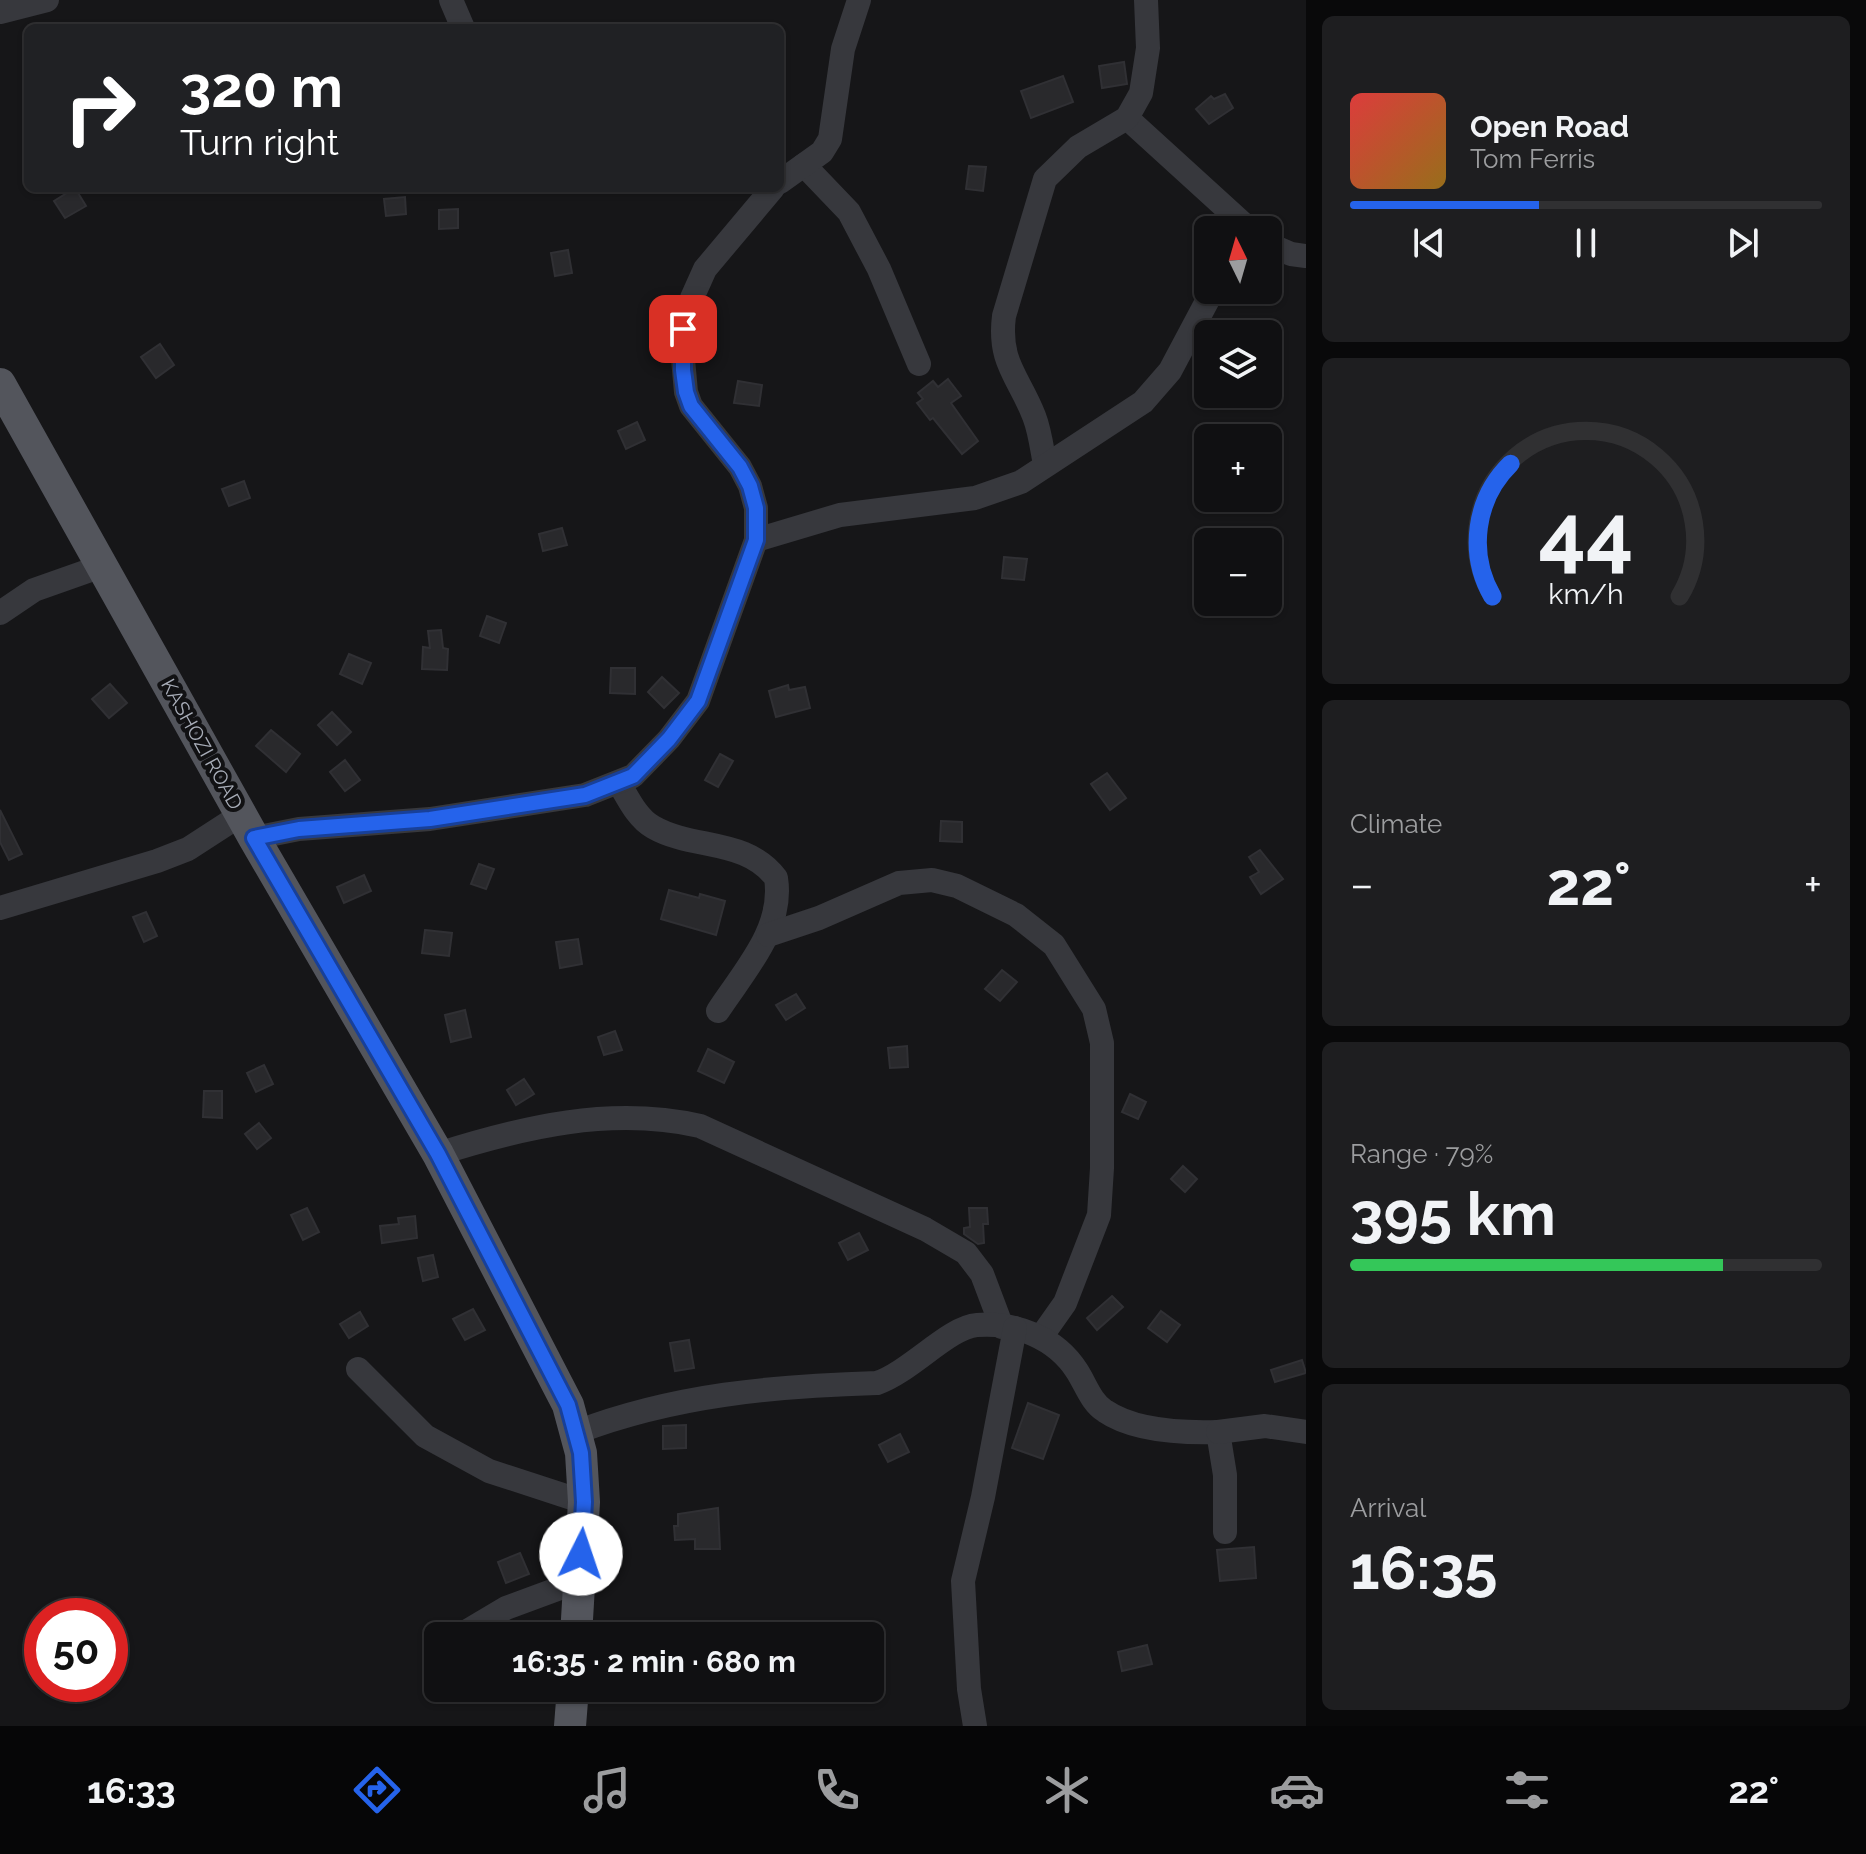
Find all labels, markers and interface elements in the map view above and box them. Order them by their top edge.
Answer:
text: 320 m [180,54,343,120]
icon: right [48,56,152,160]
text: Open Road [1470,109,1629,144]
text: Turn right [180,121,339,163]
text: Tom Ferris [1470,144,1595,174]
north arrow [1194,216,1282,304]
map controls [1194,216,1282,616]
icon: previous [1407,221,1451,265]
icon: pause [1564,221,1608,265]
icon: next [1721,221,1765,265]
pin [649,295,717,363]
icon: arrive [661,307,705,351]
button: layers [1194,320,1282,408]
button: + [1194,424,1282,512]
text: 44 [1538,485,1634,582]
button: − [1194,528,1282,616]
text: km/h [1548,577,1624,611]
street label: KASHOZI ROAD [156,674,248,814]
text: Climate [1350,809,1442,839]
text: 22° [1547,849,1631,919]
text: − [1350,859,1374,910]
text: + [1804,859,1822,910]
text: Range · 79% [1350,1139,1493,1169]
text: 395 km [1350,1179,1556,1249]
text: Arrival [1350,1493,1426,1523]
position arrow [539,1512,623,1596]
text: 16:35 [1350,1533,1498,1603]
speed limit sign: 50 [24,1598,128,1702]
text: 16:35 · 2 min · 680 m [512,1644,796,1679]
icon: directions [349,1762,405,1818]
icon: music [579,1762,635,1818]
icon: phone [809,1762,865,1818]
icon: climate [1039,1762,1095,1818]
icon: car [1269,1762,1325,1818]
icon: filters [1499,1762,1555,1818]
text: 16:33 [87,1769,176,1811]
text: 22° [1728,1769,1779,1811]

